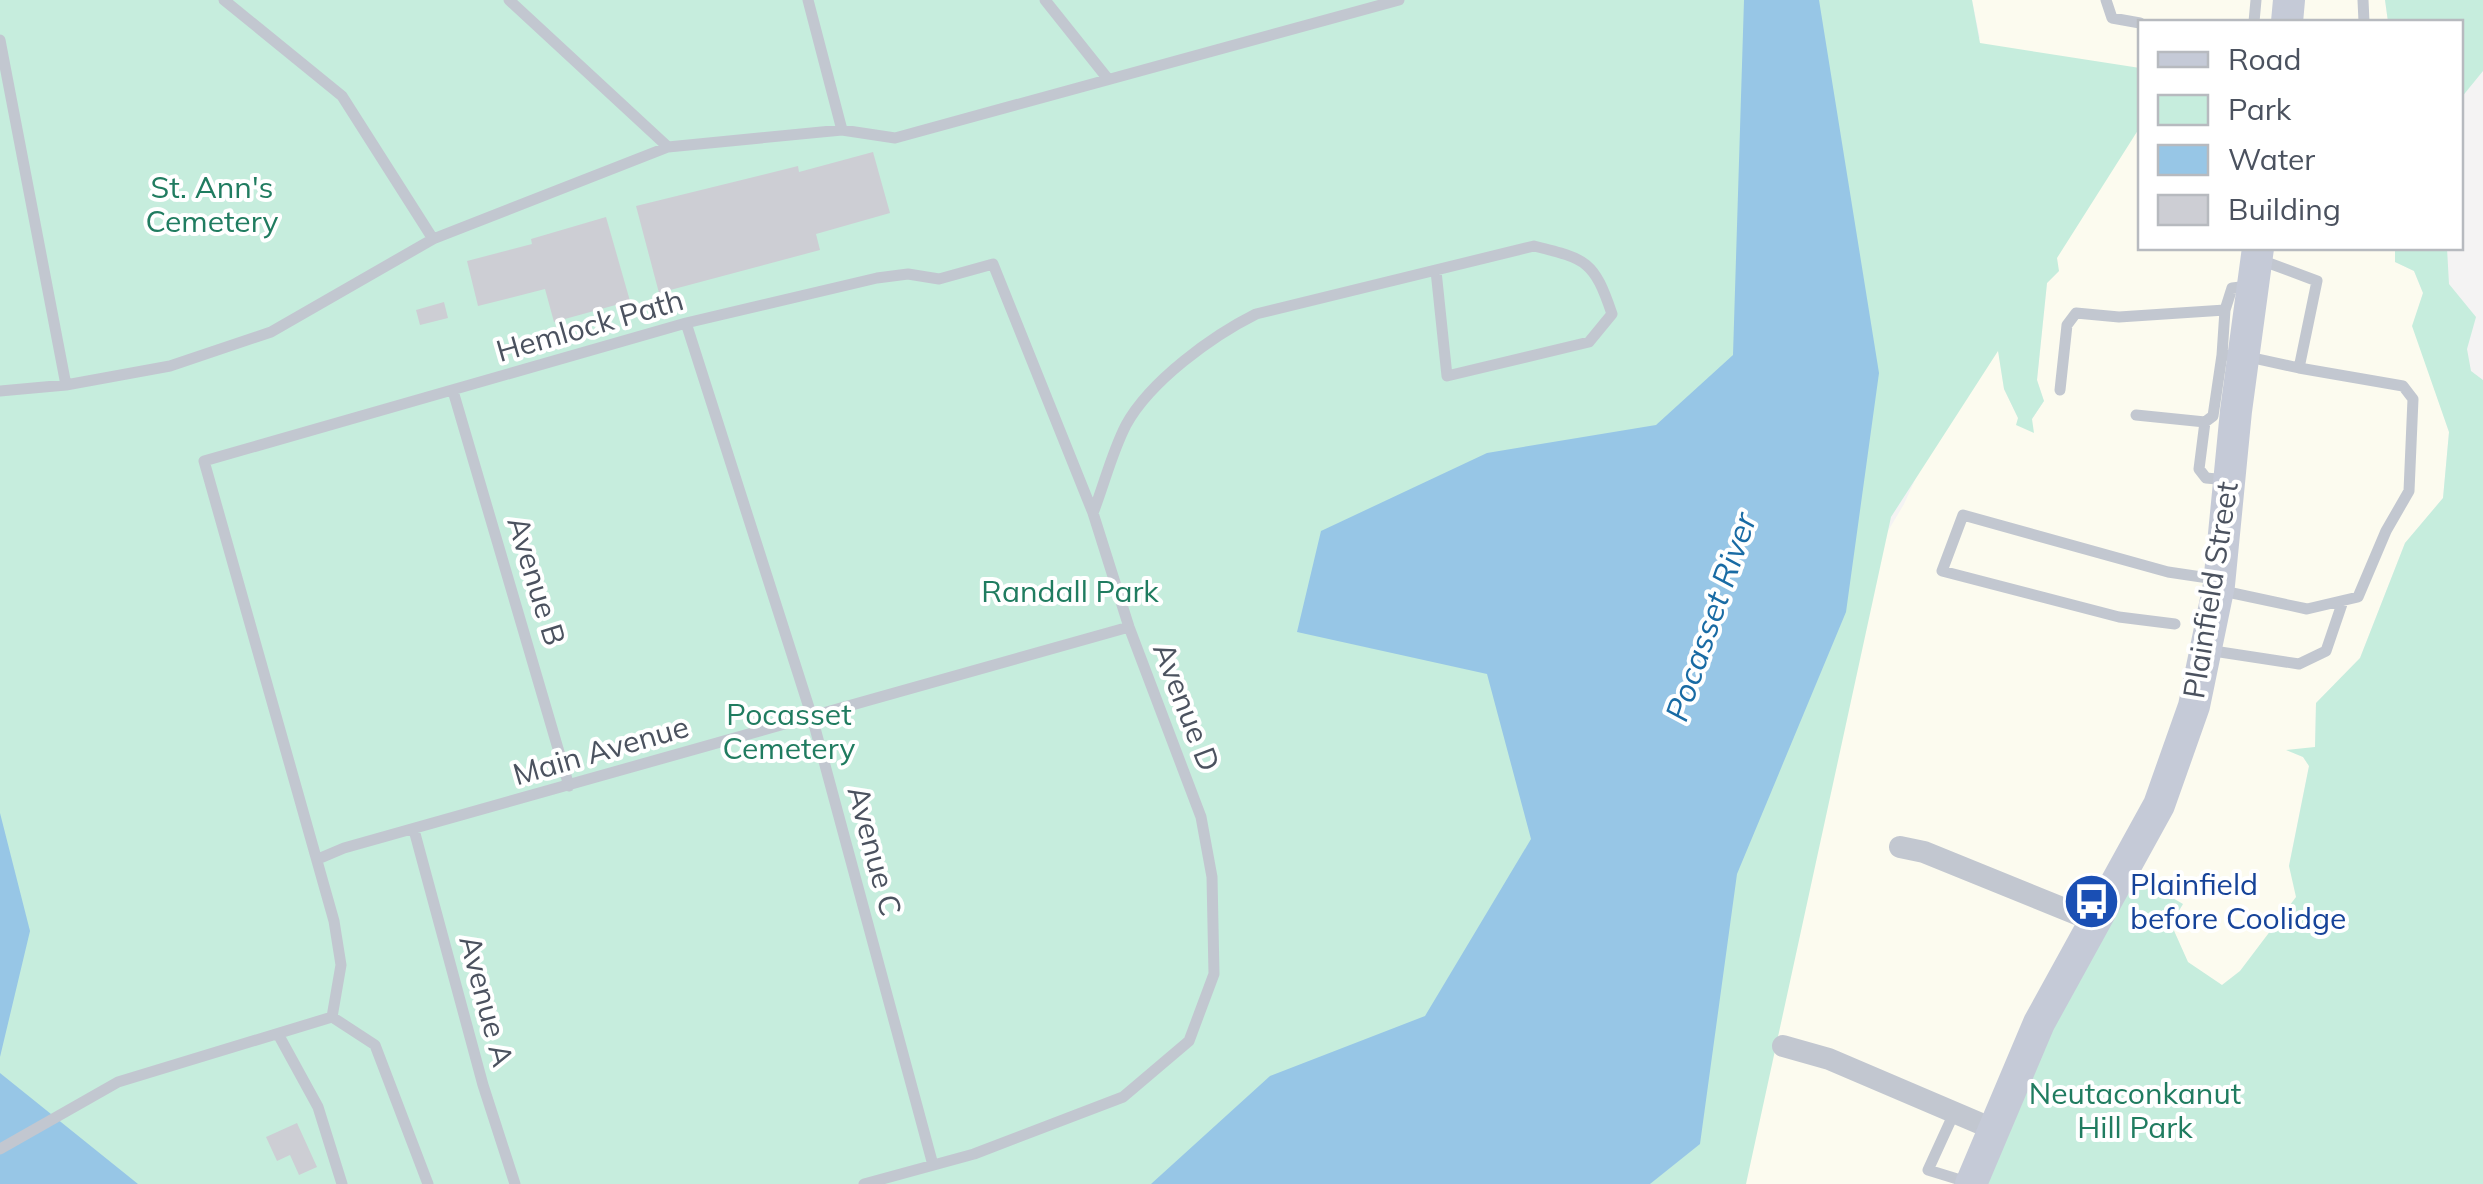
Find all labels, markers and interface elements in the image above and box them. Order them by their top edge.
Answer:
legend [2138,20,2463,250]
text: Road [2228,40,2302,78]
text: Park [2228,90,2292,128]
text: Water [2228,140,2315,178]
park label: St. Ann's Cemetery [146,168,278,240]
text: Building [2228,190,2341,228]
street label: Hemlock Path [492,280,688,370]
street label: Plainfield Street [2174,479,2246,701]
water label: Pocasset River [1656,506,1765,726]
street label: Avenue B [499,512,575,650]
park label: Randall Park [981,572,1159,610]
street label: Avenue D [1145,637,1229,776]
park label: Pocasset Cemetery [723,695,855,767]
street label: Main Avenue [509,707,693,793]
street label: Avenue C [839,782,911,920]
place label: Plainfield before Coolidge [2130,865,2346,937]
bus stop icon: Plainfield before Coolidge [2061,872,2121,932]
street label: Avenue A [451,931,523,1071]
park label: Neutaconkanut Hill Park [2029,1074,2241,1146]

